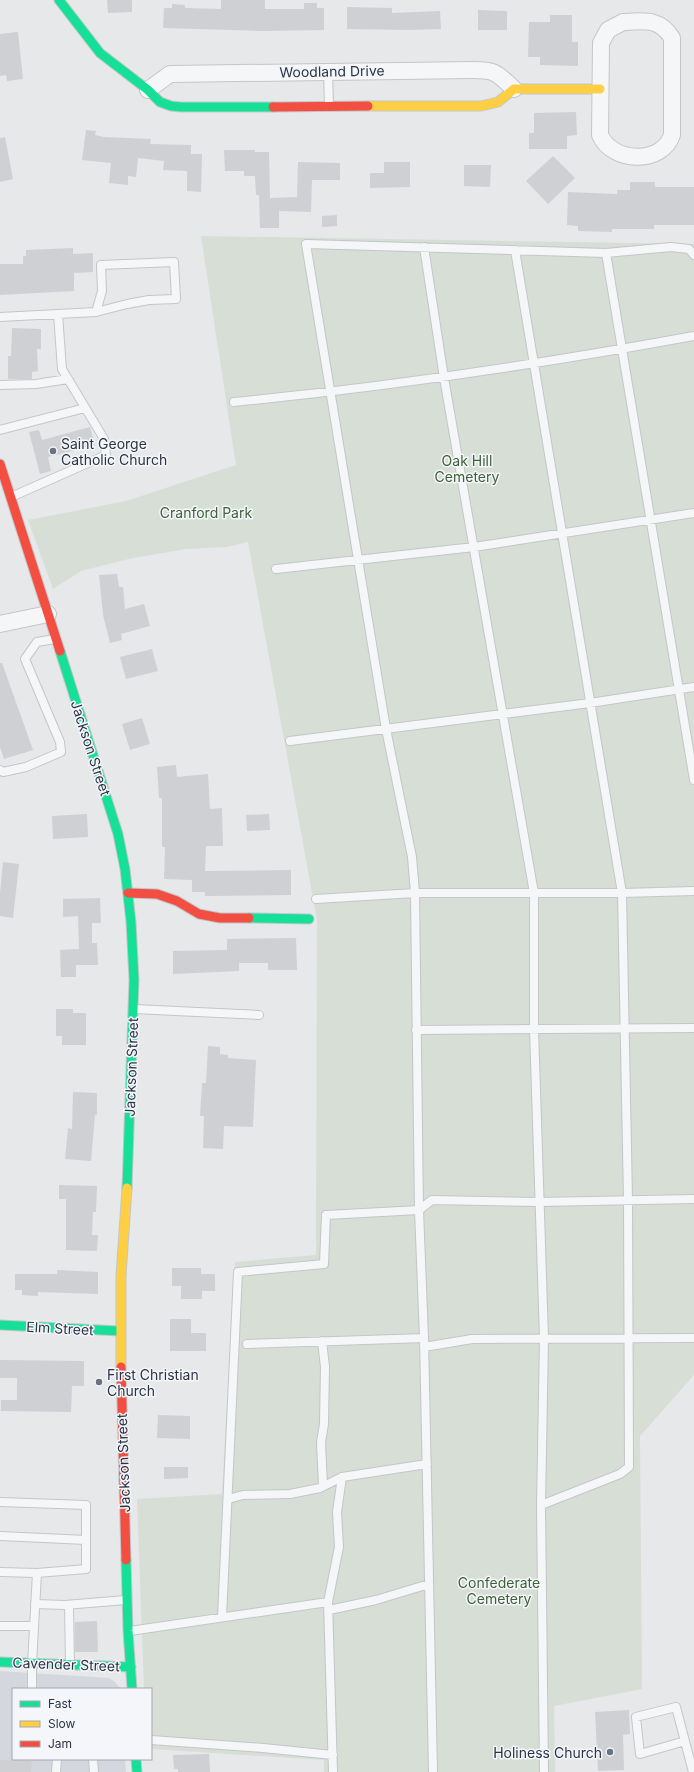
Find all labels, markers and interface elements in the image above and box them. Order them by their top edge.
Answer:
street label: Woodland Drive [279,62,385,80]
place label: Saint George Catholic Church [61,435,167,468]
marker: Saint George Catholic Church [48,446,58,456]
park label: Oak Hill Cemetery [435,452,500,485]
park label: Cranford Park [160,504,252,521]
street label: Jackson Street [68,698,115,798]
street label: Jackson Street [121,1017,141,1117]
street label: Elm Street [26,1318,95,1338]
place label: First Christian Church [107,1366,199,1399]
marker: First Christian Church [94,1377,104,1387]
street label: Jackson Street [113,1413,133,1513]
park label: Confederate Cemetery [458,1574,540,1607]
street label: Cavender Street [12,1654,120,1674]
legend [12,1688,152,1760]
text: Fast [48,1696,72,1711]
text: Slow [48,1716,76,1731]
text: Jam [48,1736,72,1751]
place label: Holiness Church [493,1744,602,1761]
marker: Holiness Church [605,1747,615,1757]

